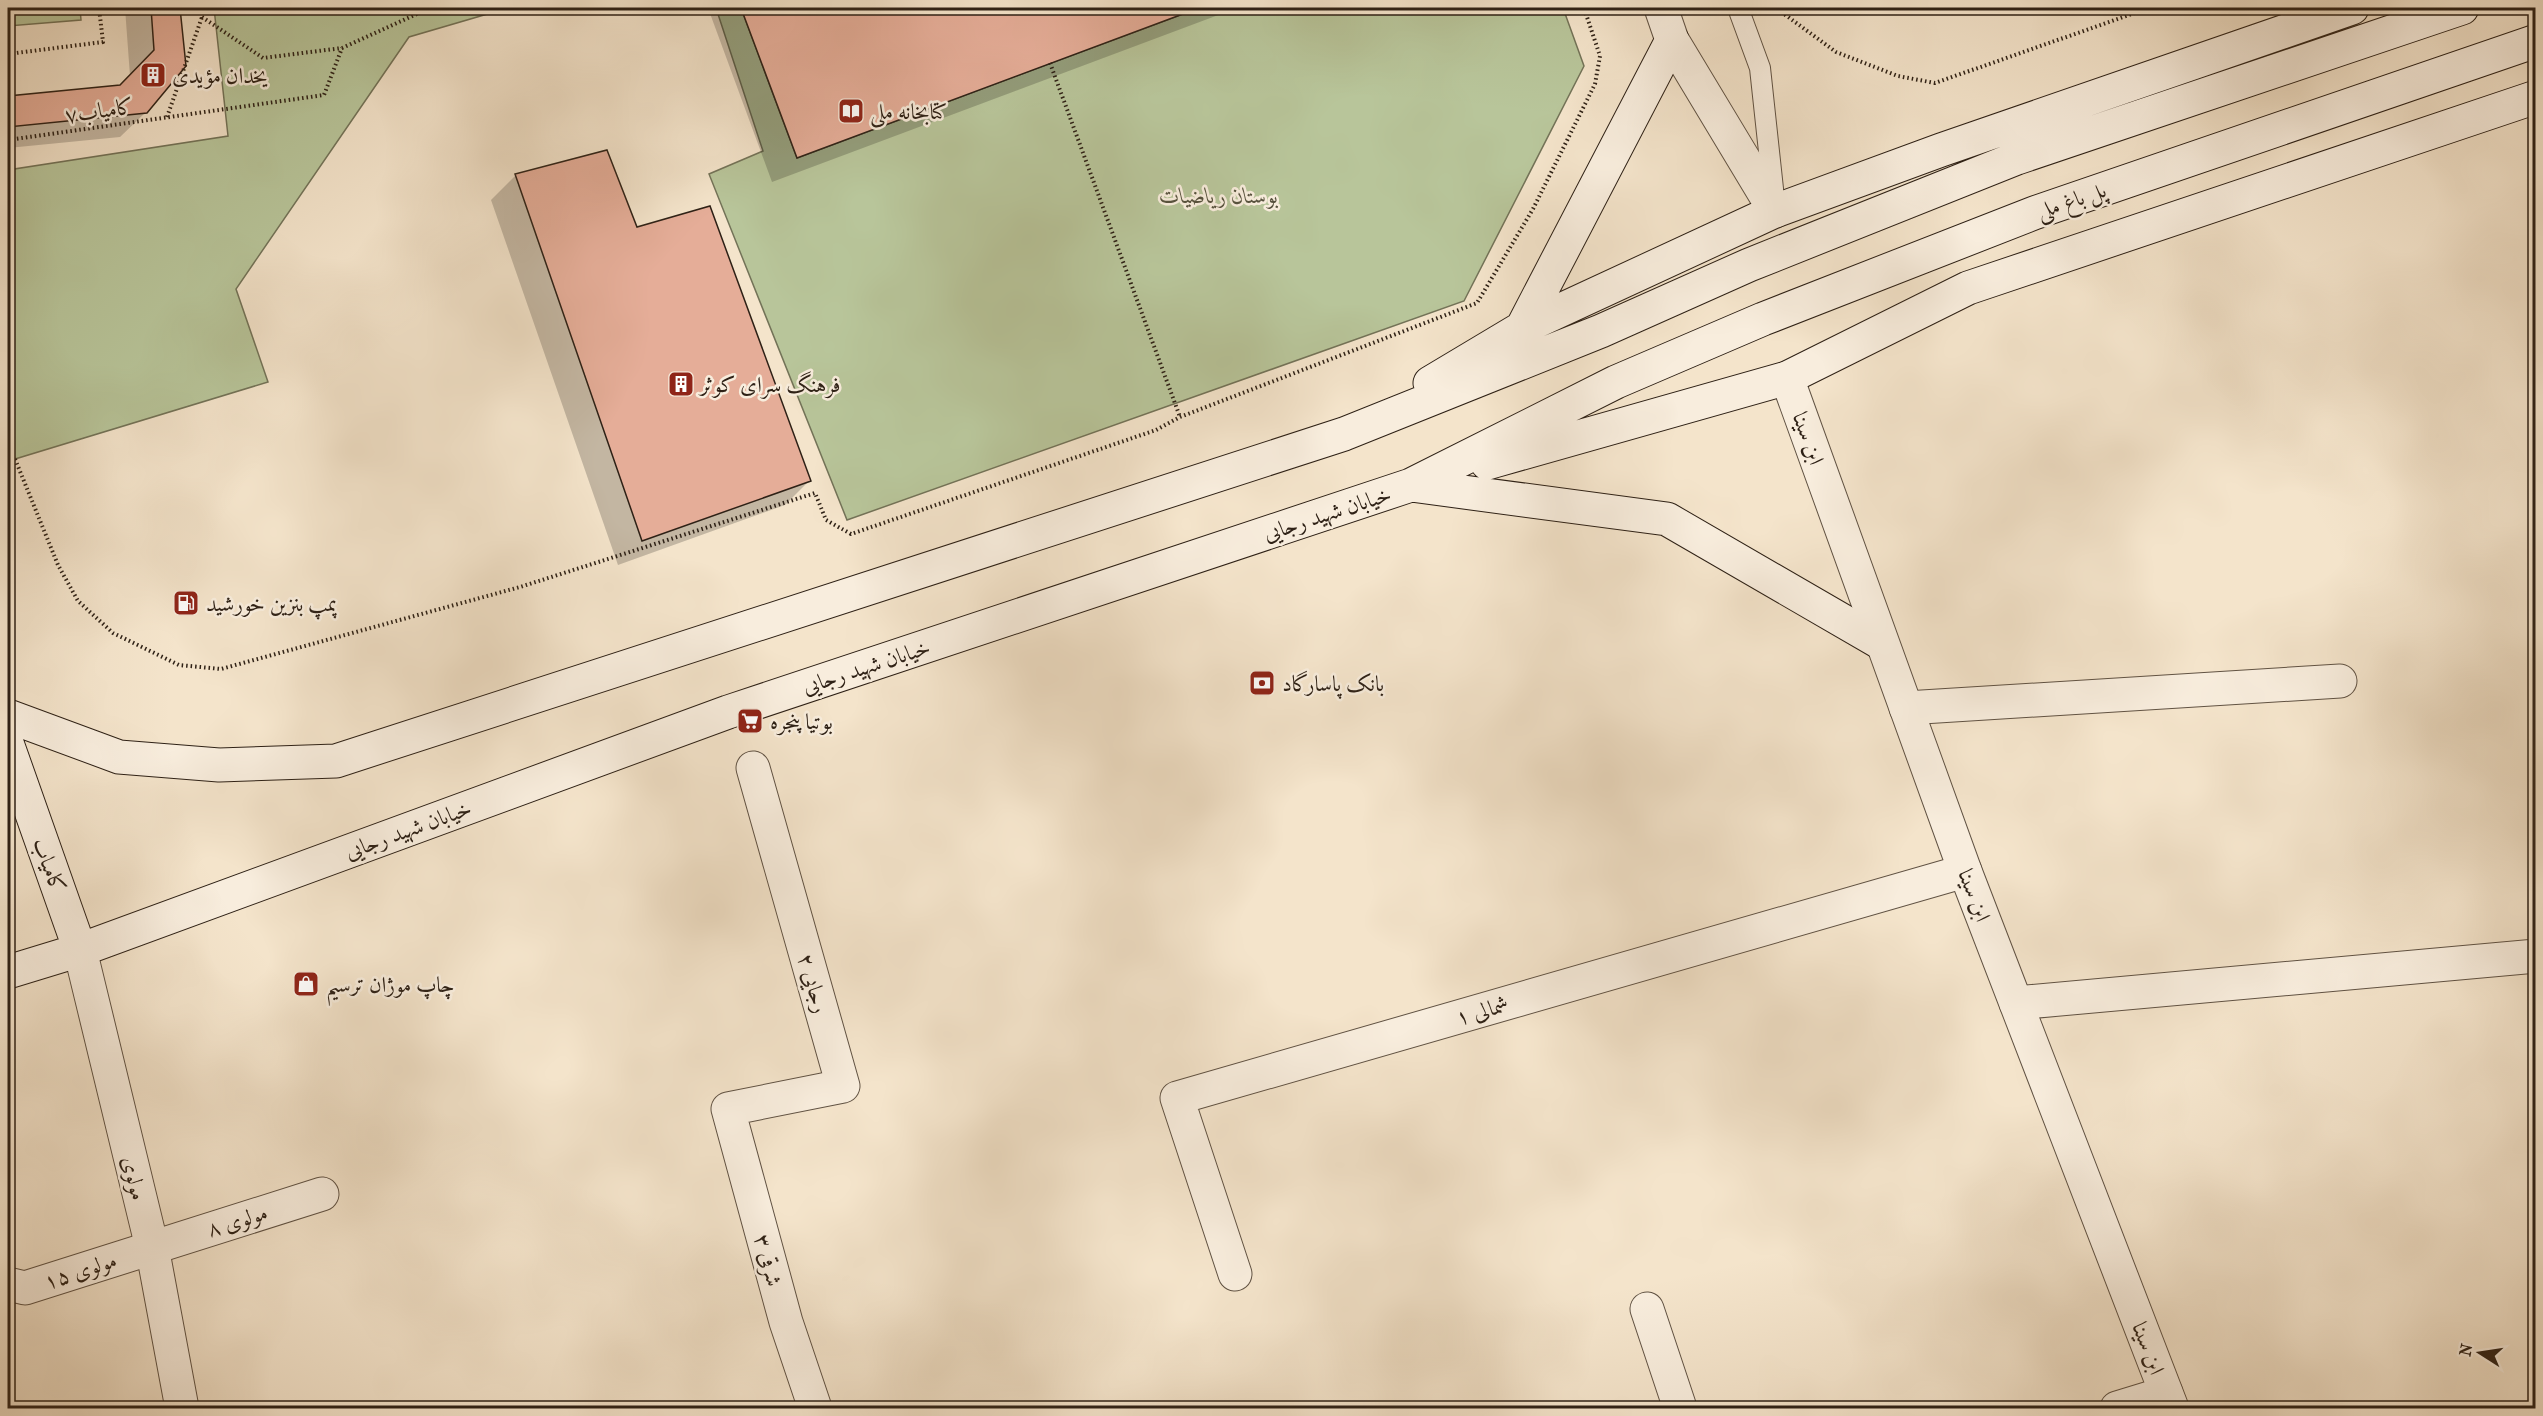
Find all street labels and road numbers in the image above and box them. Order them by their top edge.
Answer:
street label: کامیاب۷ [63,93,135,129]
street label: پل باغ ملی [2033,176,2113,230]
street label: ابن سینا [1787,408,1830,468]
street label: خیابان شهید رجایی [1260,481,1395,549]
street label: خیابان شهید رجایی [799,634,934,702]
street label: خیابان شهید رجایی [342,795,476,867]
street label: کامیاب [27,834,71,896]
street label: ابن سینا [1952,865,1996,925]
street label: رجایی ۲ [790,950,834,1017]
street label: شمالی ۱ [1453,991,1512,1031]
street label: مولوی [116,1154,152,1203]
street label: مولوی ۸ [204,1199,271,1242]
street label: شرقی ۳ [748,1231,787,1289]
street label: مولوی ۱۵ [41,1247,120,1295]
street label: ابن سینا [2126,1318,2170,1378]

